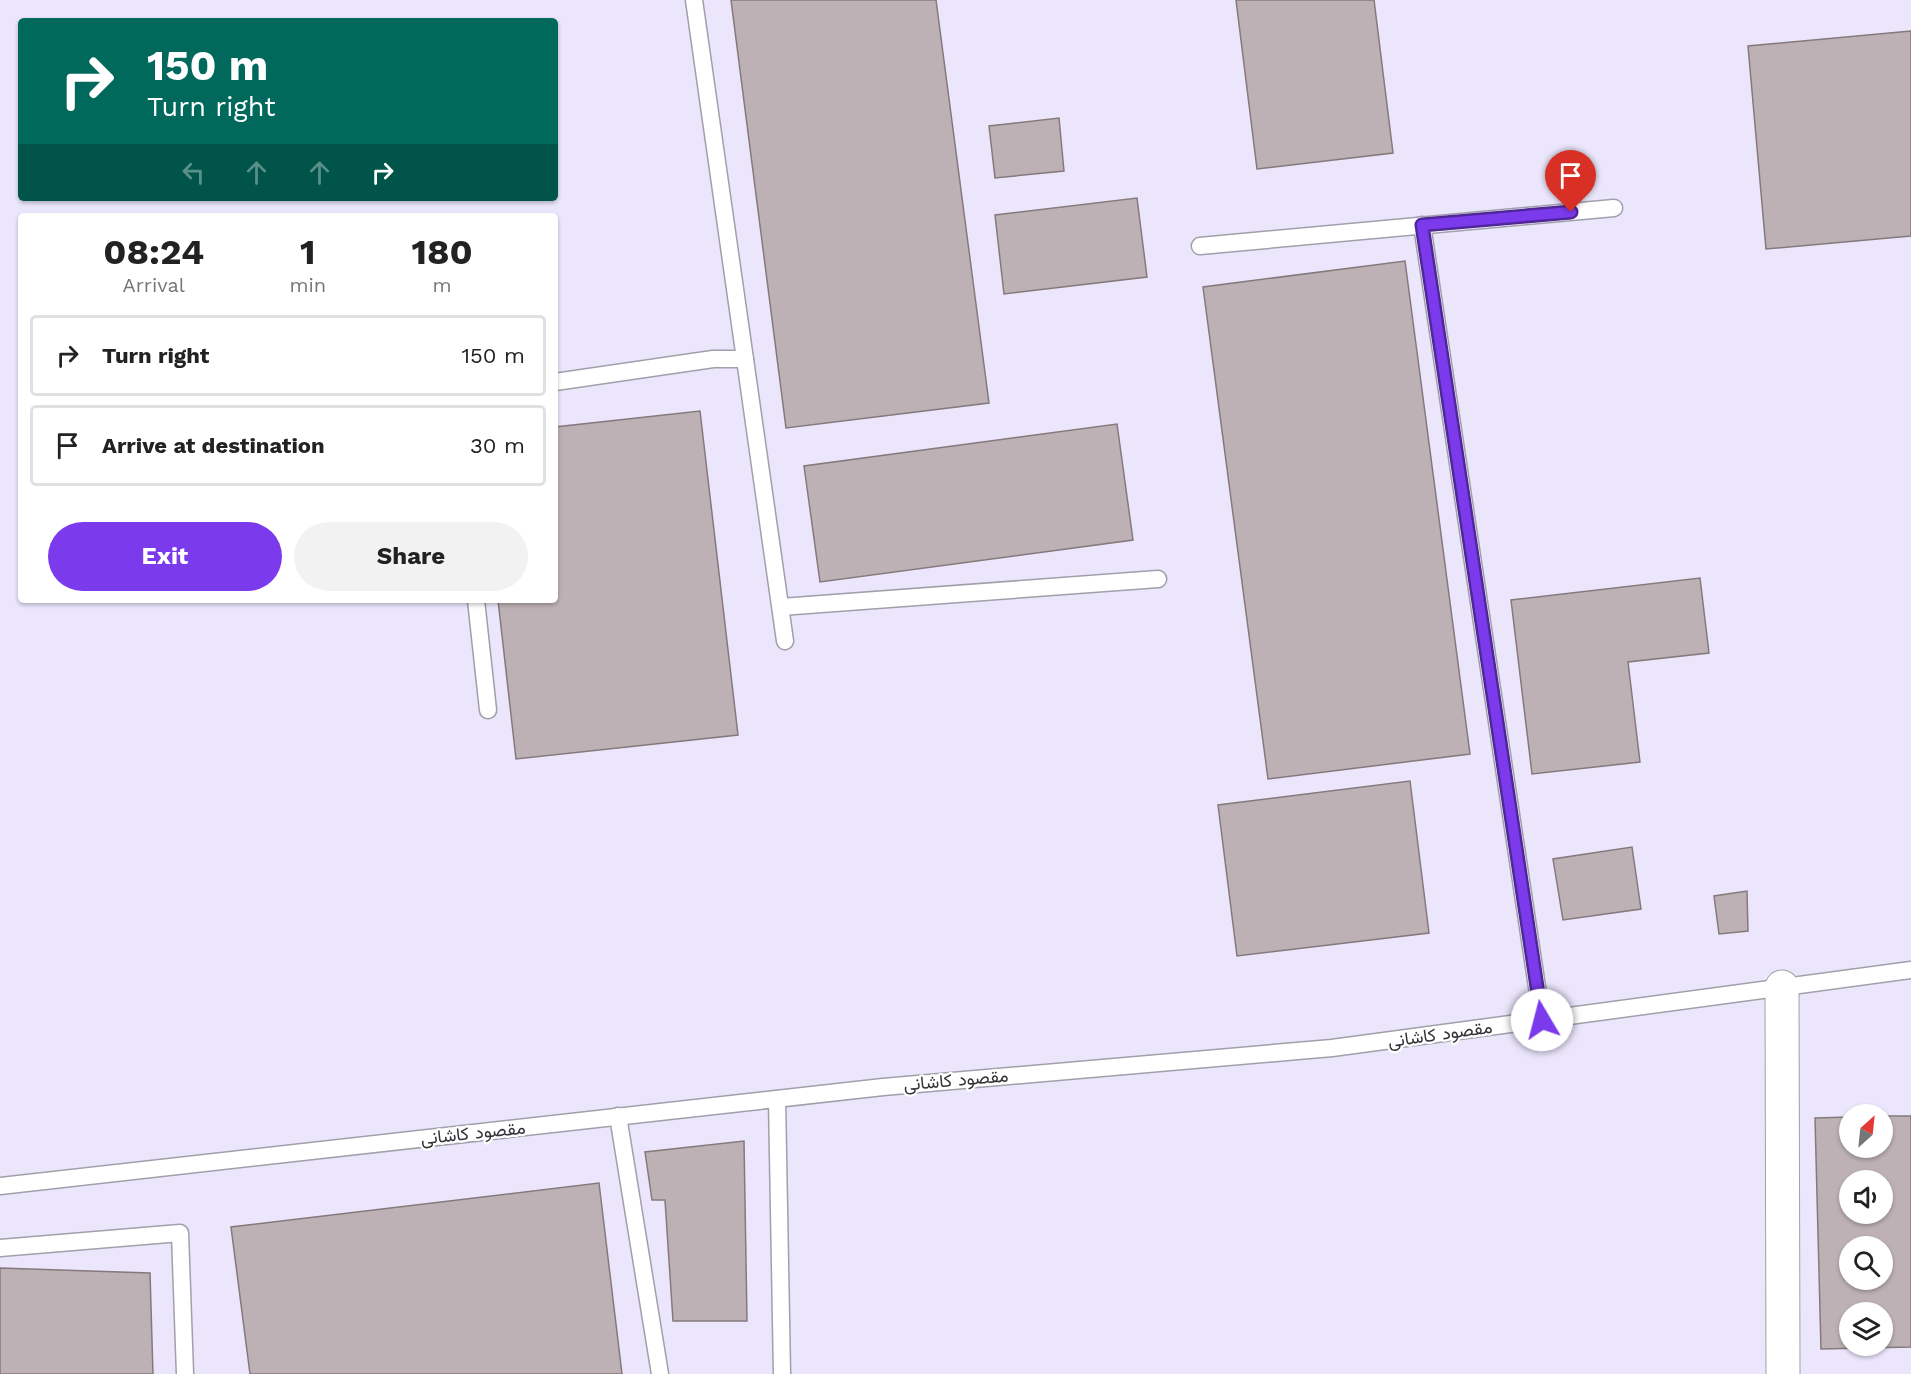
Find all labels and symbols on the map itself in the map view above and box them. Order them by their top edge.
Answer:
pin [1545,150,1596,212]
position arrow [1510,988,1574,1052]
street label: مقصود کاشانی [1386,1016,1494,1052]
street label: مقصود کاشانی [903,1064,1009,1096]
north arrow [1839,1104,1893,1158]
street label: مقصود کاشانی [420,1117,526,1149]

